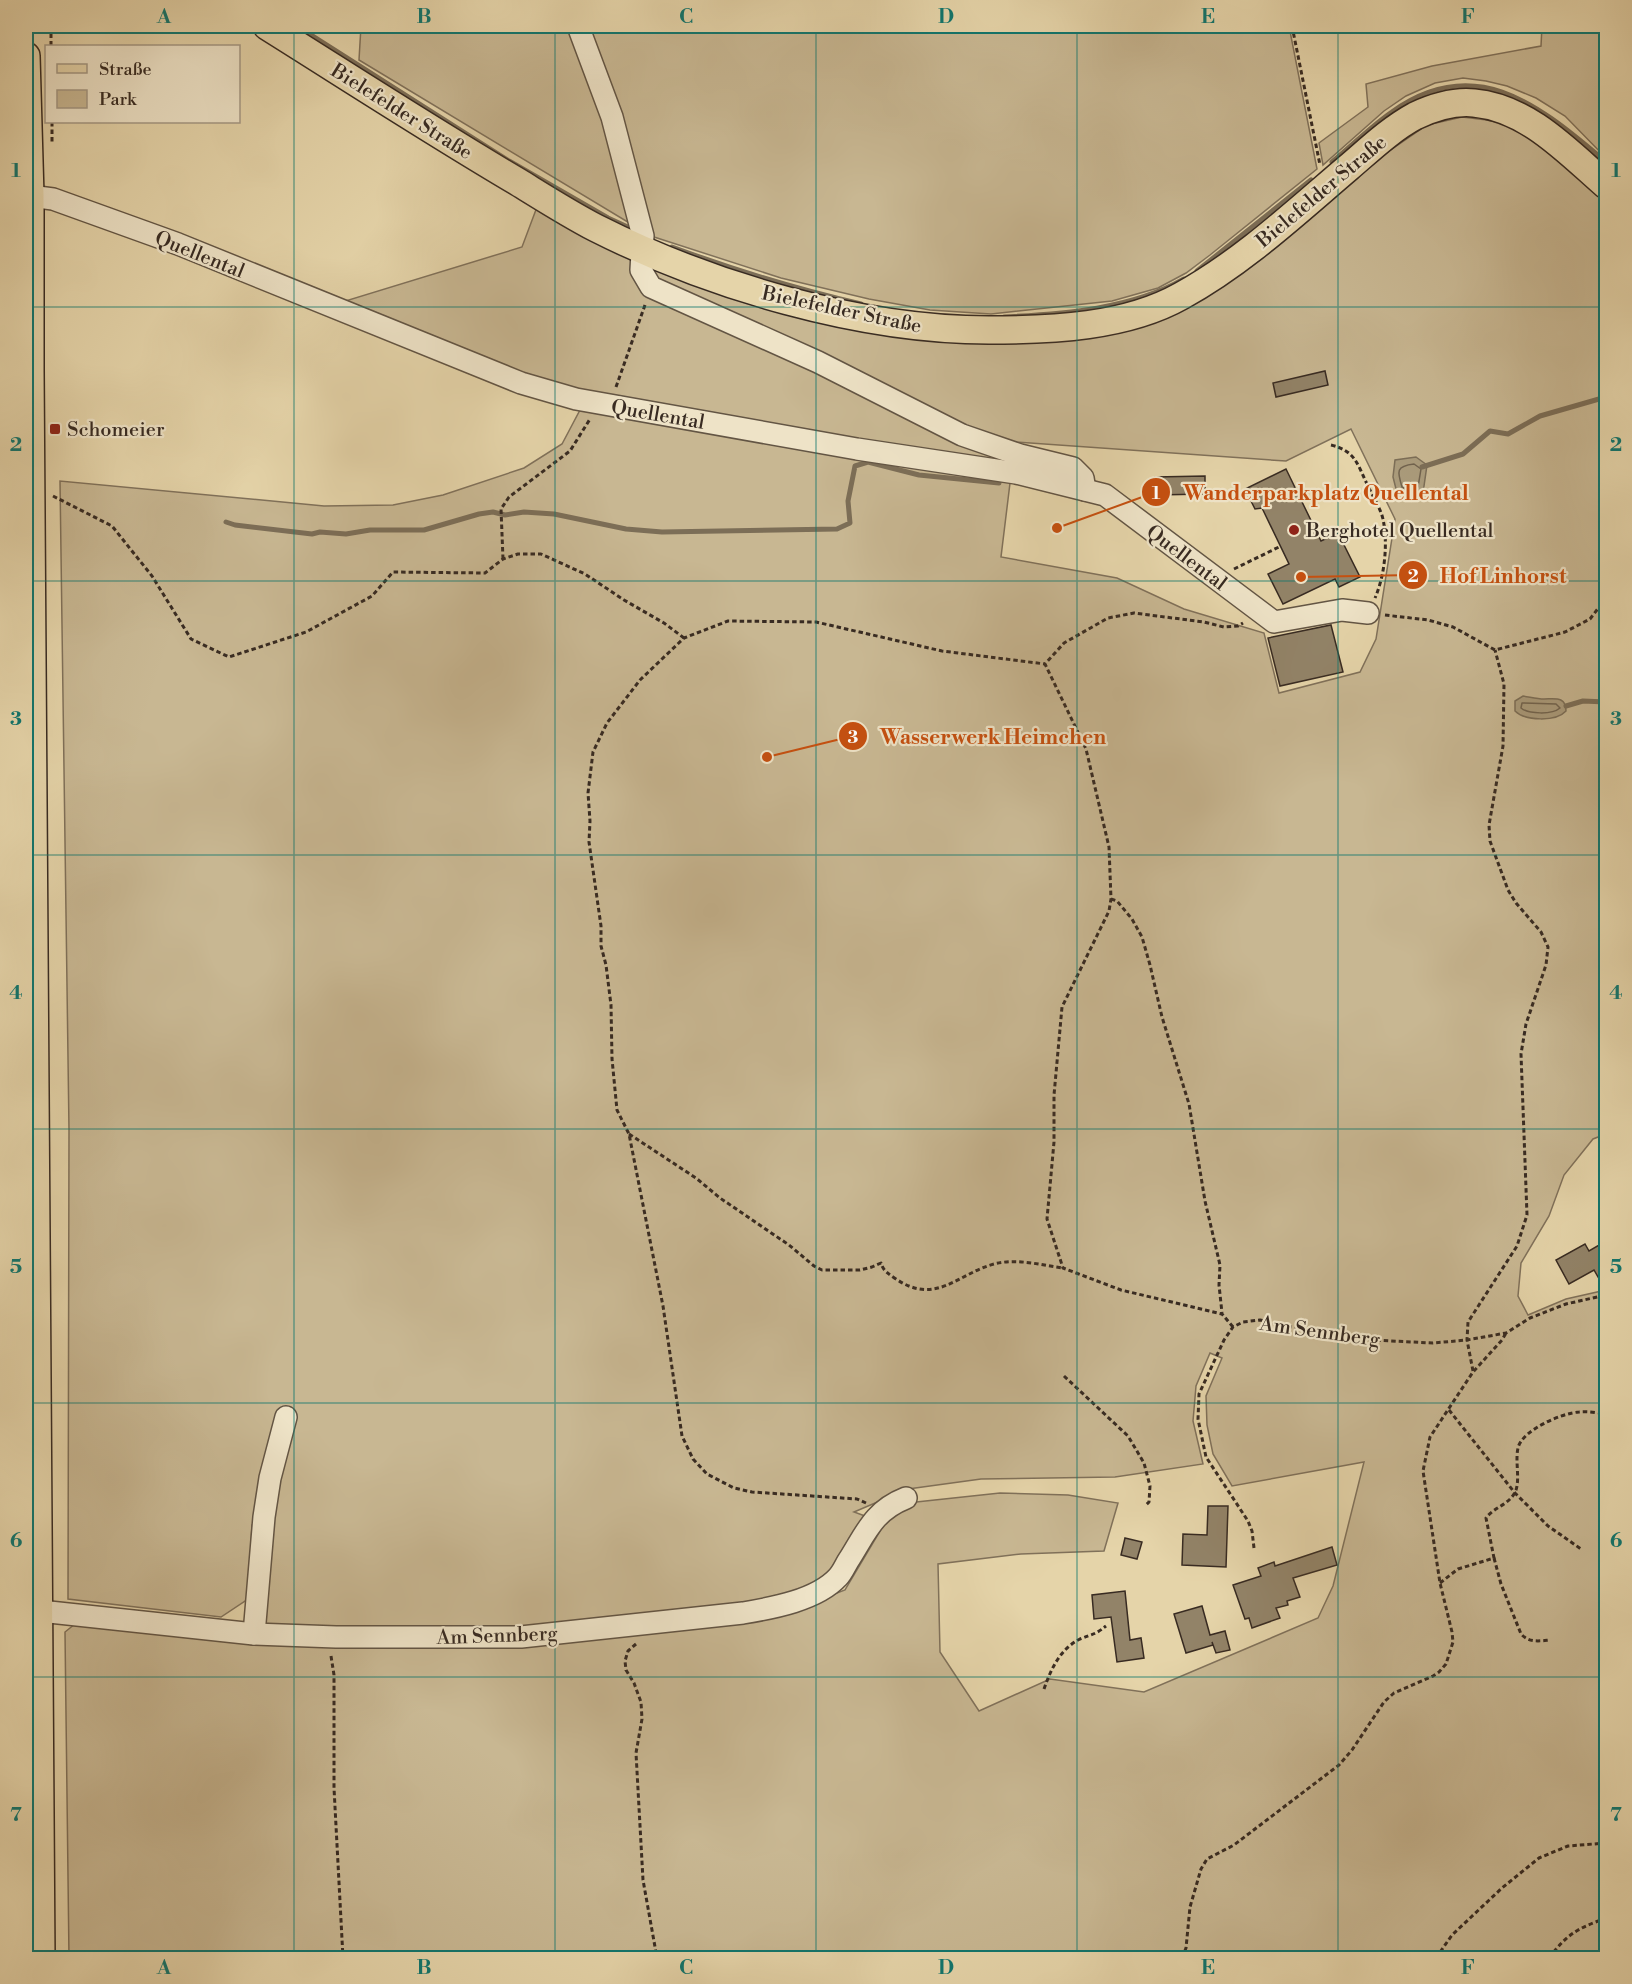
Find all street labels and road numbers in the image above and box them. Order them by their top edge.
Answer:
street label: Bielefelder Straße [325,58,477,166]
street label: Bielefelder Straße [1251,130,1392,255]
street label: Quellental [151,226,248,285]
street label: Bielefelder Straße [759,281,924,340]
street label: Quellental [609,395,706,436]
street label: Quellental [1141,520,1231,597]
street label: Am Sennberg [1257,1312,1382,1353]
street label: Am Sennberg [435,1622,559,1651]

